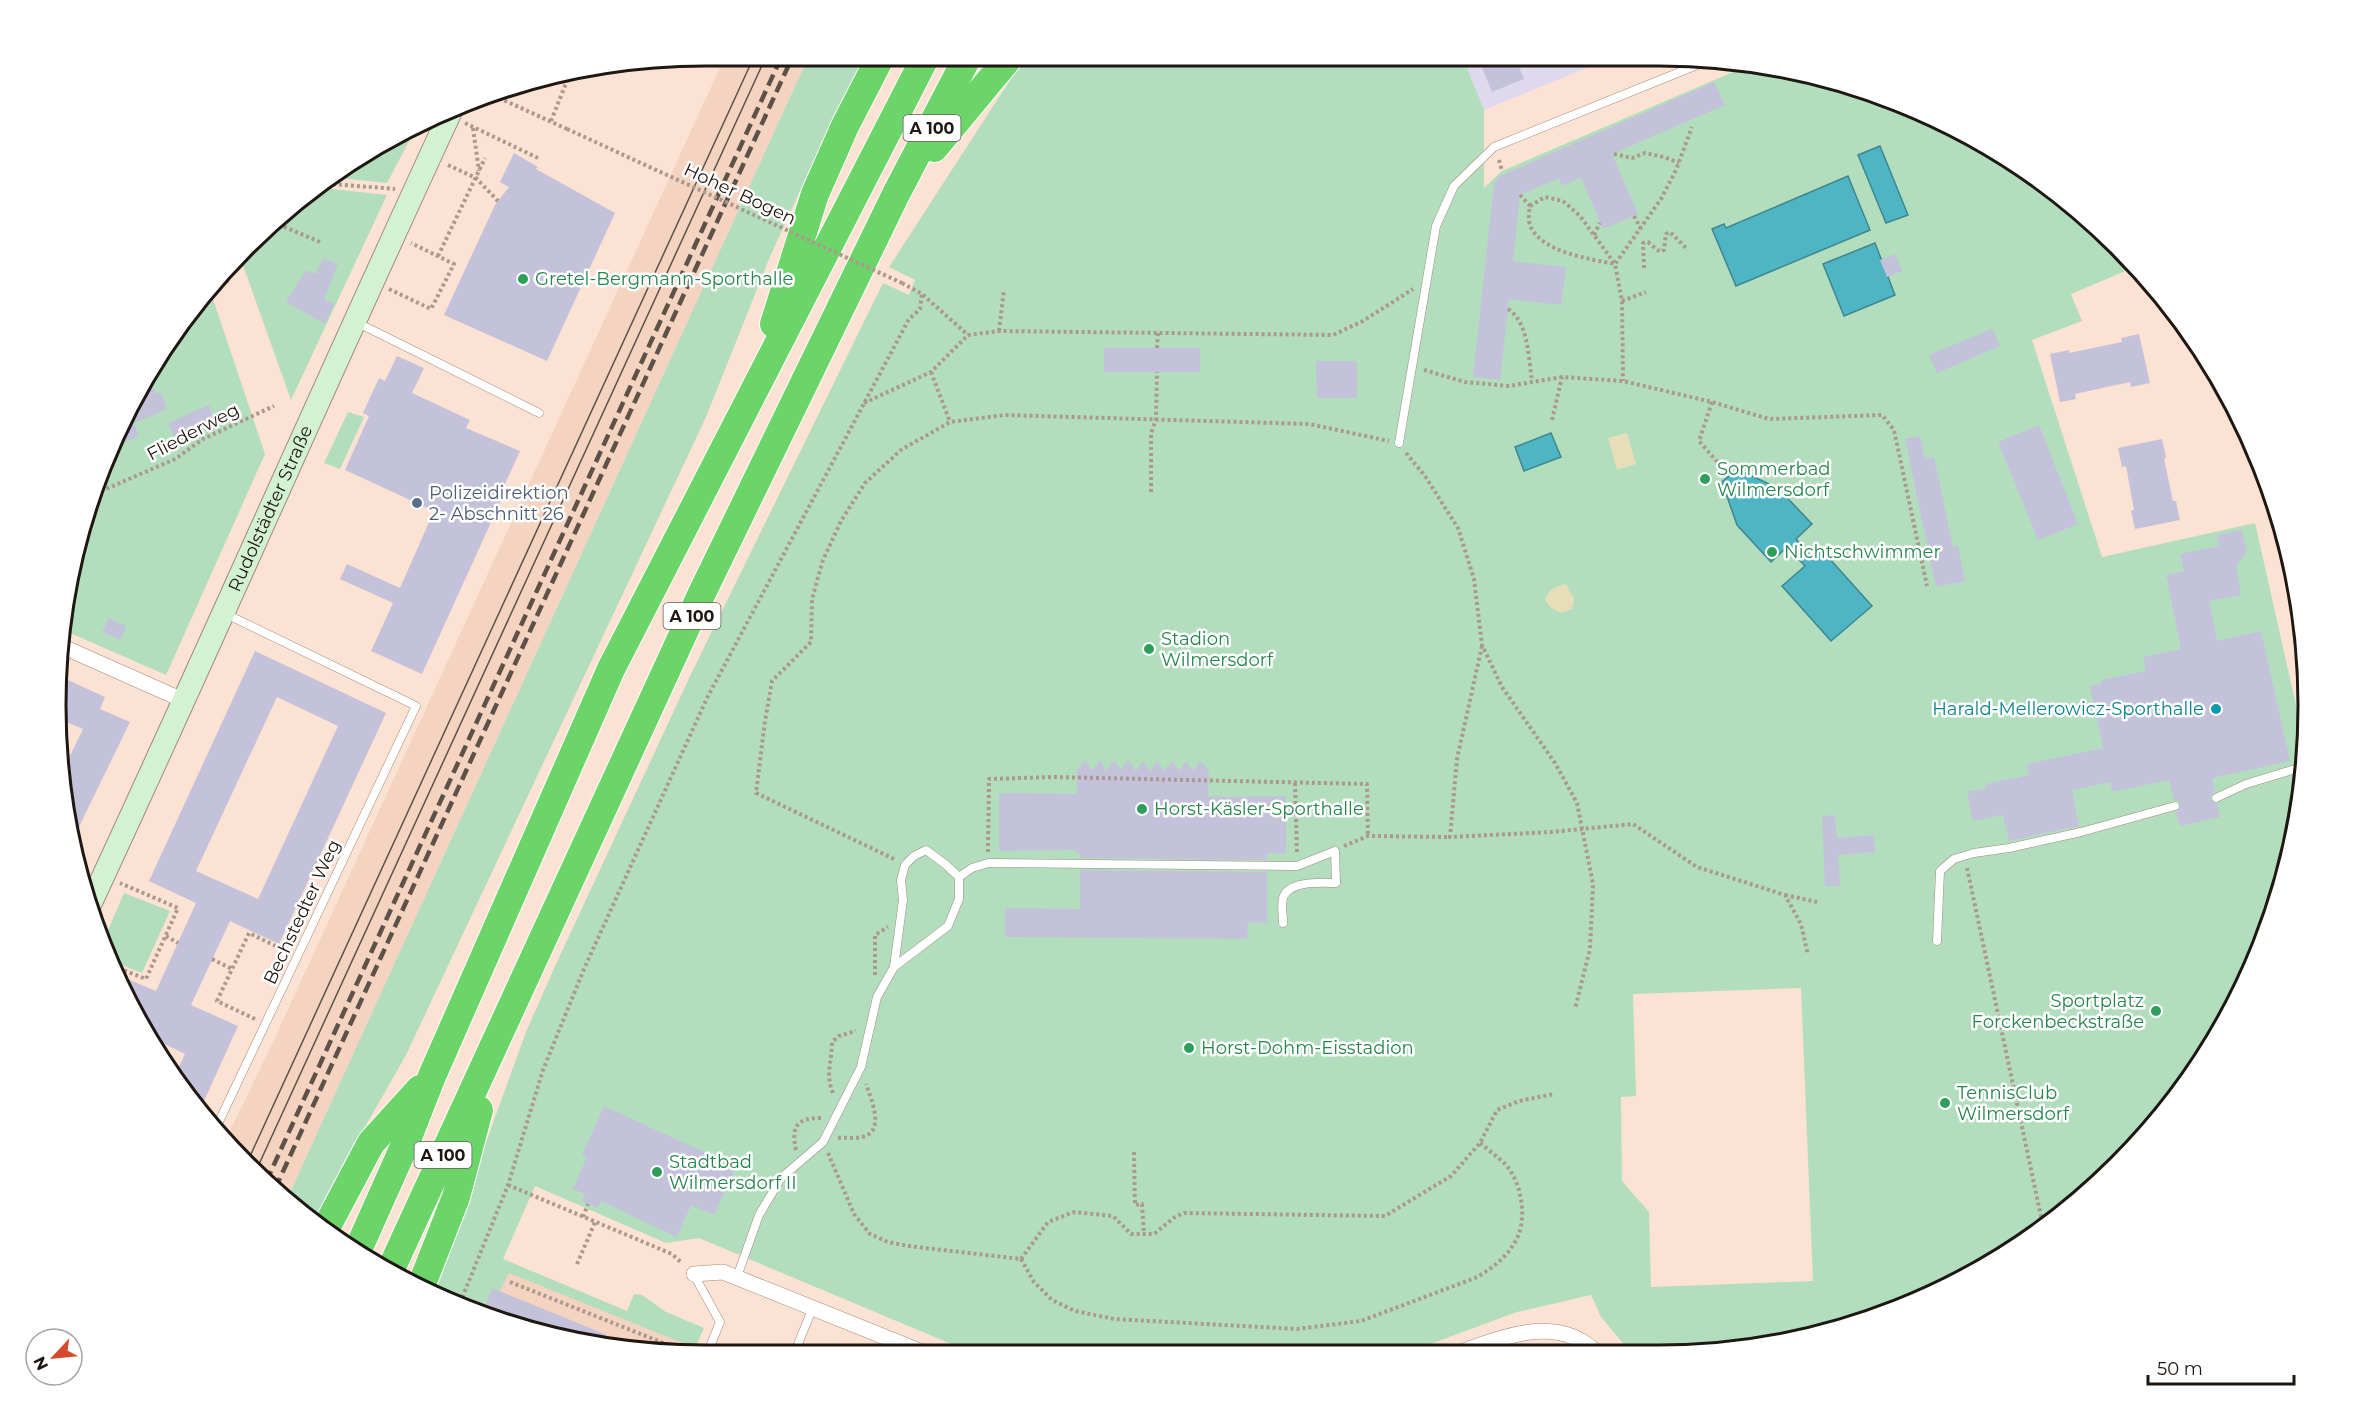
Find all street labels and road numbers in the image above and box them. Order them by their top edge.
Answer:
road number: A 100 [904,115,960,141]
street label: Hoher Bogen [680,158,800,230]
street label: Fliederweg [143,399,243,465]
street label: Rudolstädter Straße [223,422,317,595]
road number: A 100 [664,603,720,629]
street label: Bechstedter Weg [259,836,345,988]
road number: A 100 [414,1142,472,1168]

